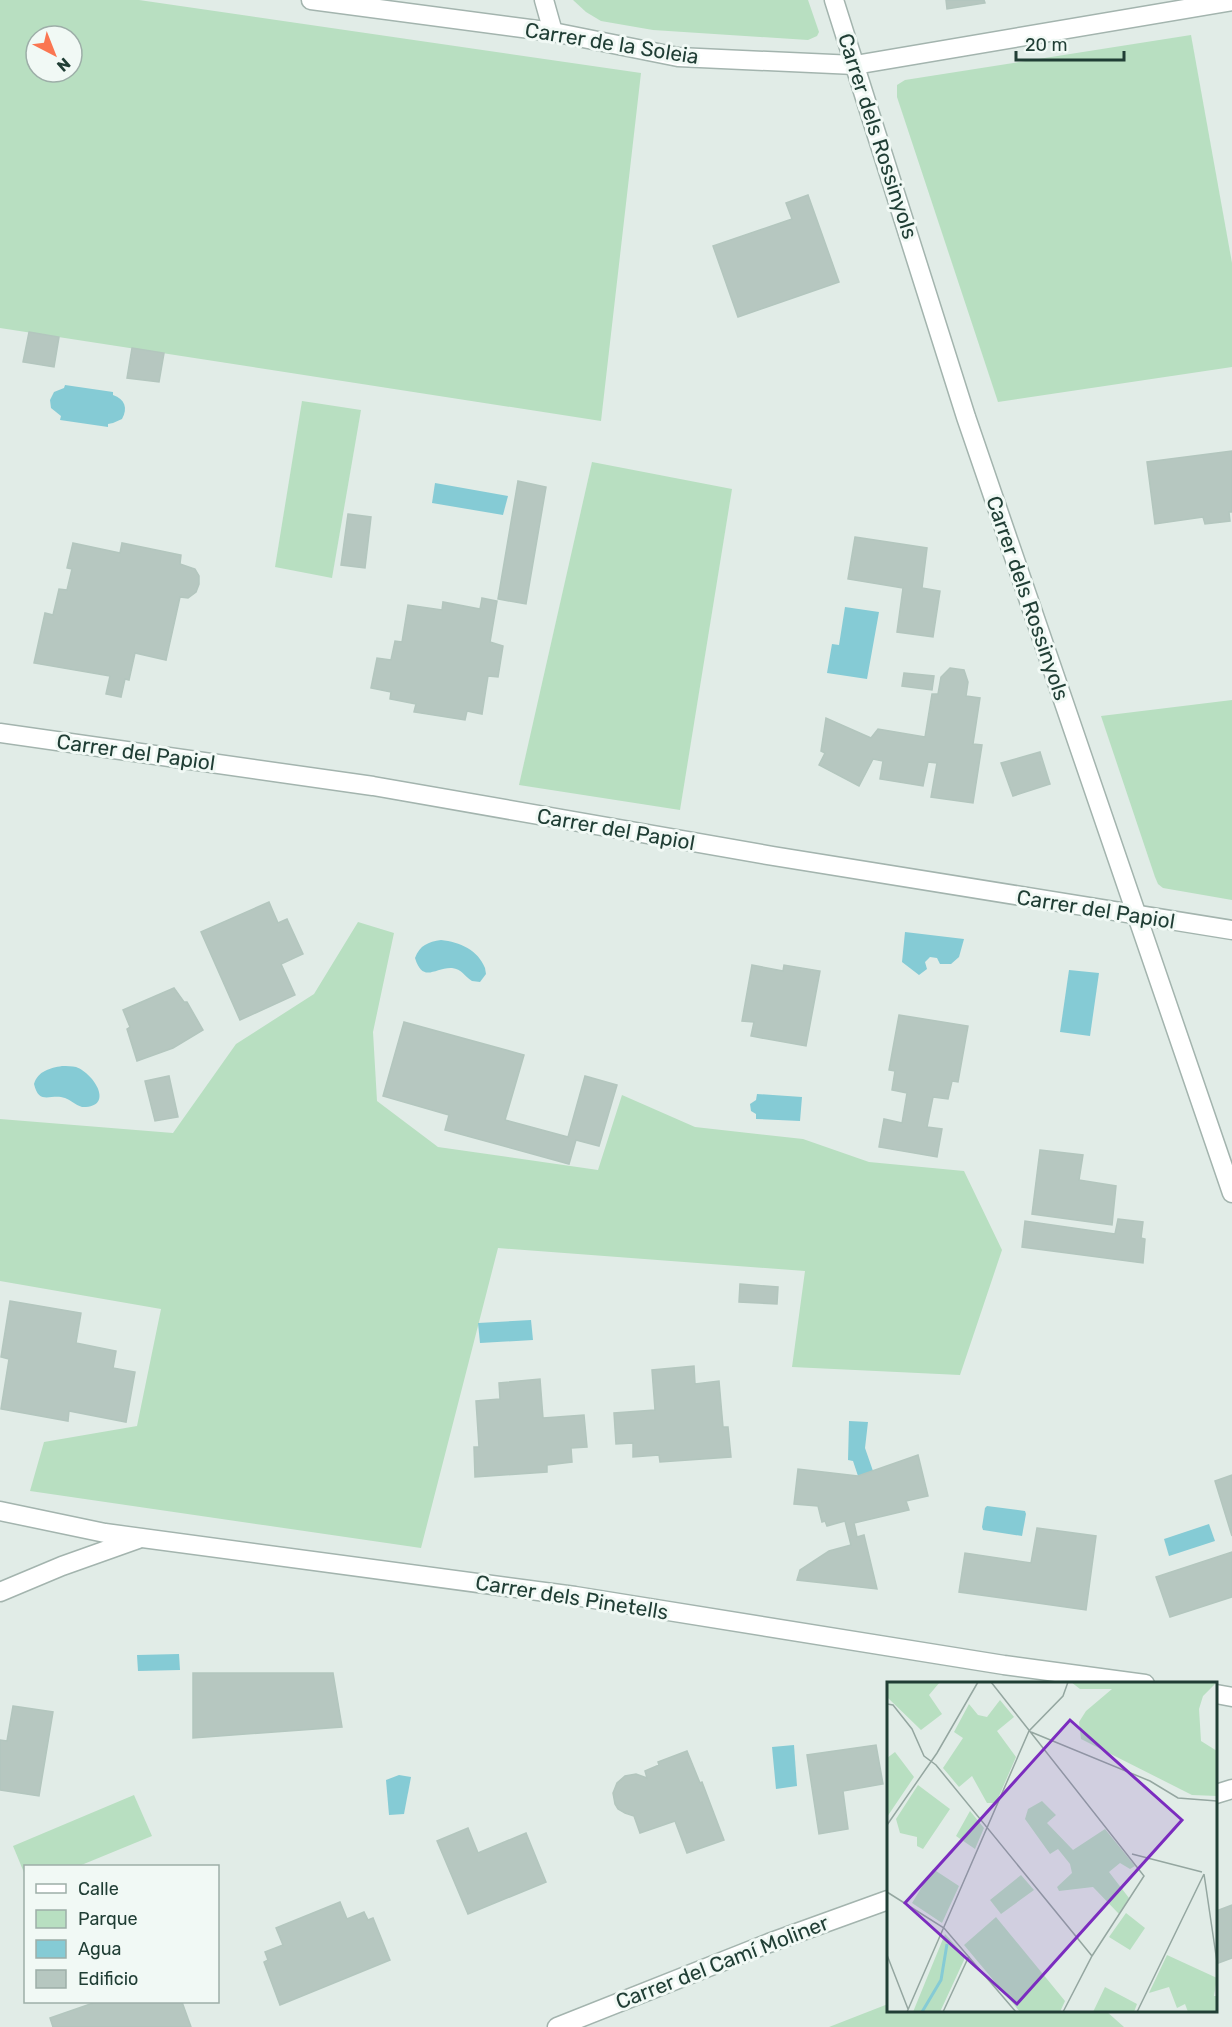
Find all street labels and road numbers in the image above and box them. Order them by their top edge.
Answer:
street label: Carrer de la Soleia [523,17,701,69]
street label: Carrer dels Rossinyols [833,30,923,242]
street label: Carrer dels Rossinyols [981,492,1075,704]
street label: Carrer del Papiol [55,728,217,776]
street label: Carrer del Papiol [535,803,697,855]
street label: Carrer del Papiol [1015,884,1177,934]
street label: Carrer dels Pinetells [474,1569,670,1625]
street label: Carrer del Camí Moliner [612,1910,832,2014]

